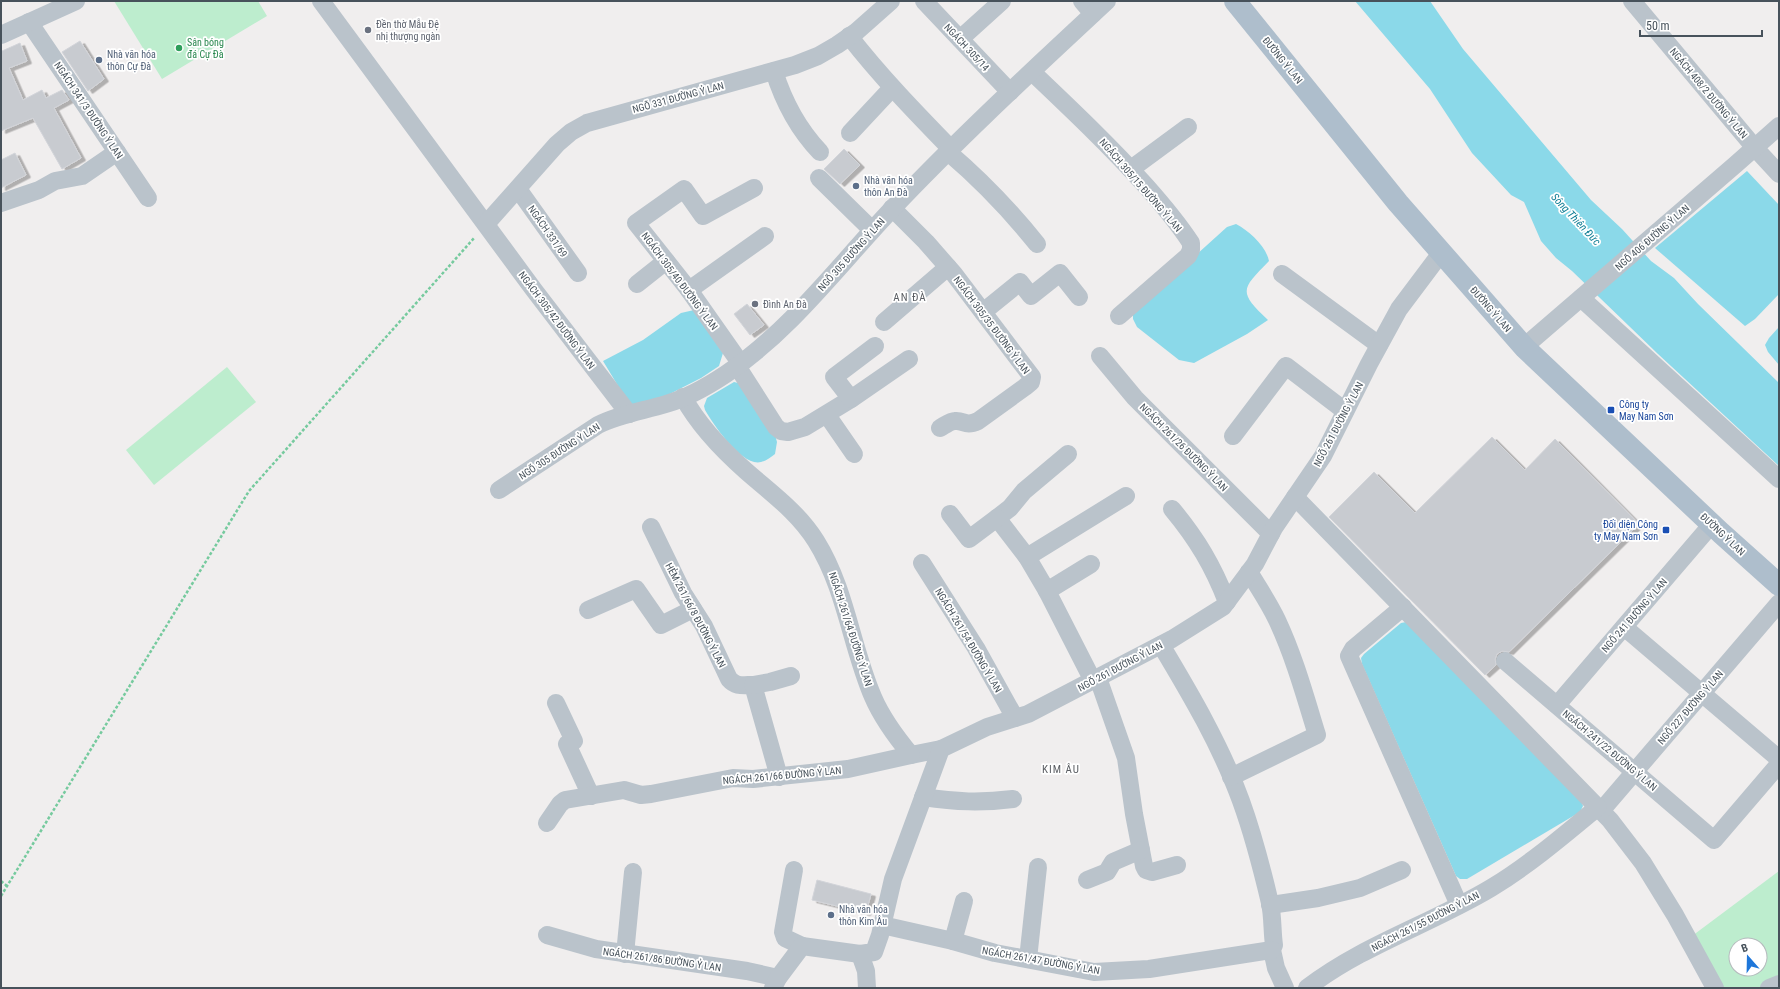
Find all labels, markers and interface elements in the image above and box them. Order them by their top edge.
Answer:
scale bar [1640,12,1762,38]
place label: Đền thờ Mẫu Đệ nhị thượng ngàn [376,18,440,43]
text: 50 m [1646,19,1670,33]
street label: NGÁCH 305/14 [942,21,992,73]
marker: Đền thờ Mẫu Đệ nhị thượng ngàn [363,25,373,35]
street label: ĐƯỜNG Ỷ LAN [1261,34,1306,86]
place label: Sân bóng đá Cự Đà [187,37,224,61]
marker: Sân bóng đá Cự Đà [174,43,184,53]
street label: NGÁCH 408/2 ĐƯỜNG Ỷ LAN [1668,45,1751,141]
place label: Nhà văn hóa thôn Cự Đà [107,49,156,73]
marker: Nhà văn hóa thôn Cự Đà [94,55,104,65]
street label: NGÁCH 341/3 ĐƯỜNG Ỷ LAN [52,59,127,161]
street label: NGÕ 331 ĐƯỜNG Ỷ LAN [631,78,725,115]
street label: NGÁCH 305/15 ĐƯỜNG Ỷ LAN [1097,135,1185,234]
place label: Nhà văn hóa thôn An Đà [864,175,913,198]
marker: Nhà văn hóa thôn An Đà [851,181,861,191]
water label: Sông Thiên Đức [1548,191,1603,248]
street label: NGÕ 406 ĐƯỜNG Ỷ LAN [1612,201,1691,272]
street label: NGÁCH 331/69 [526,203,570,259]
street label: NGÕ 305 ĐƯỜNG Ỷ LAN [814,214,887,293]
street label: NGÁCH 305/40 ĐƯỜNG Ỷ LAN [639,229,721,332]
street label: NGÁCH 305/42 ĐƯỜNG Ỷ LAN [516,268,598,371]
street label: NGÁCH 305/35 ĐƯỜNG Ỷ LAN [951,273,1033,376]
street label: ĐƯỜNG Ỷ LAN [1468,283,1515,334]
district label: AN ĐÀ [893,291,927,304]
marker: Đình An Đà [750,299,760,309]
place label: Đình An Đà [763,299,807,310]
street label: NGÕ 261 ĐƯỜNG Ỷ LAN [1310,379,1365,468]
place label: Công ty May Nam Sơn [1619,399,1674,422]
street label: NGÁCH 261/26 ĐƯỜNG Ỷ LAN [1138,400,1231,493]
marker: Công ty May Nam Sơn [1606,405,1616,415]
street label: NGÕ 305 ĐƯỜNG Ỷ LAN [516,419,602,482]
street label: ĐƯỜNG Ỷ LAN [1698,510,1748,558]
place label: Đối diện Công ty May Nam Sơn [1594,518,1658,542]
marker: Đối diện Công ty May Nam Sơn [1661,525,1671,535]
street label: HẺM 261/66/8 ĐƯỜNG Ỷ LAN [663,560,730,669]
street label: NGÁCH 261/64 ĐƯỜNG Ỷ LAN [827,570,876,688]
street label: NGÕ 241 ĐƯỜNG Ỷ LAN [1598,575,1669,654]
street label: NGÁCH 261/54 ĐƯỜNG Ỷ LAN [933,585,1006,694]
street label: NGÕ 261 ĐƯỜNG Ỷ LAN [1075,638,1164,693]
street label: NGÕ 227 ĐƯỜNG Ỷ LAN [1654,667,1725,746]
street label: NGÁCH 241/22 ĐƯỜNG Ỷ LAN [1560,706,1660,793]
street label: NGÁCH 261/66 ĐƯỜNG Ỷ LAN [722,763,842,786]
district label: KIM ÂU [1042,763,1080,776]
street label: NGÁCH 261/55 ĐƯỜNG Ỷ LAN [1369,888,1481,953]
place label: Nhà văn hóa thôn Kim Âu [839,904,888,927]
marker: Nhà văn hóa thôn Kim Âu [826,910,836,920]
north arrow [1728,937,1768,977]
text: B [1740,941,1750,955]
street label: NGÁCH 261/47 ĐƯỜNG Ỷ LAN [981,943,1101,976]
street label: NGÁCH 261/86 ĐƯỜNG Ỷ LAN [602,944,722,973]

